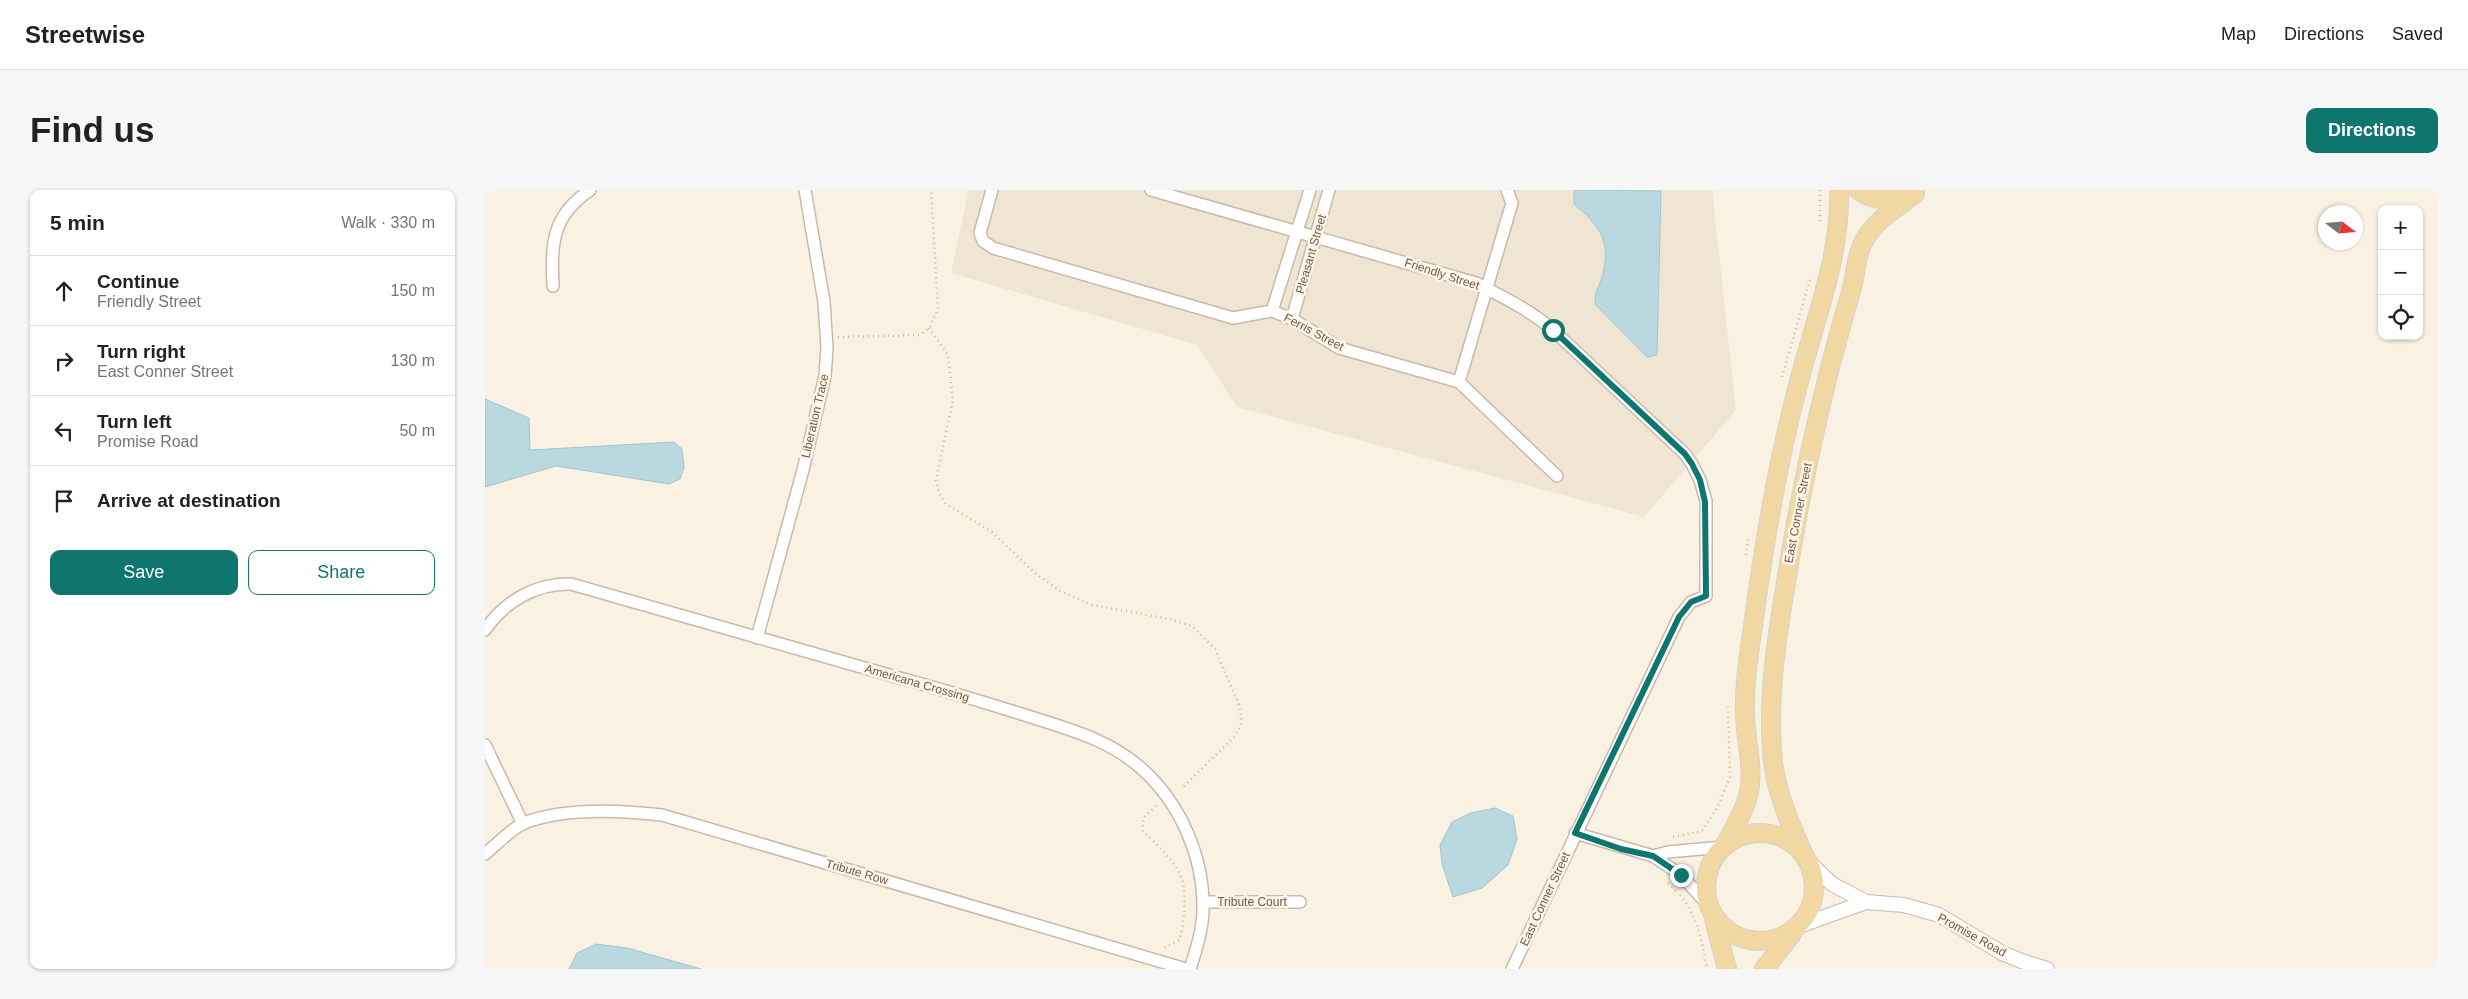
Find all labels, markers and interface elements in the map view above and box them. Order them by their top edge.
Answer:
text: Streetwise [25,21,145,48]
text: Map [2221,24,2256,44]
text: Directions [2284,24,2364,44]
text: Saved [2392,24,2443,44]
button: Directions [2306,108,2438,153]
text: Find us [30,110,154,149]
north arrow [2318,205,2363,250]
map controls [2378,205,2423,340]
button: + [2378,205,2423,250]
text: 5 min [50,211,105,234]
street label: Pleasant Street [1293,212,1329,295]
text: Walk · 330 m [341,214,435,231]
button: − [2378,250,2423,295]
street label: Friendly Street [1403,255,1482,293]
text: Continue [97,271,179,292]
icon: ahead [50,277,78,305]
text: 150 m [391,282,435,299]
text: Friendly Street [97,293,201,310]
button: locate [2378,295,2423,340]
street label: Ferris Street [1282,310,1347,354]
route start [1542,319,1565,342]
text: Turn right [97,341,185,362]
icon: right [50,347,78,375]
text: 130 m [391,352,435,369]
text: East Conner Street [97,363,233,380]
street label: Liberation Trace [798,372,832,460]
text: Turn left [97,411,172,432]
icon: left [50,417,78,445]
text: 50 m [399,422,435,439]
text: Promise Road [97,433,198,450]
street label: East Conner Street [1781,461,1815,564]
icon: arrive [50,487,78,515]
text: Arrive at destination [97,490,281,511]
button: Save [50,550,238,595]
button: Share [248,550,435,595]
street label: Americana Crossing [863,661,971,705]
street label: East Conner Street [1517,849,1573,948]
street label: Tribute Row [824,856,890,888]
route end [1670,864,1693,887]
street label: Tribute Court [1217,895,1287,909]
street label: Promise Road [1935,910,2009,960]

